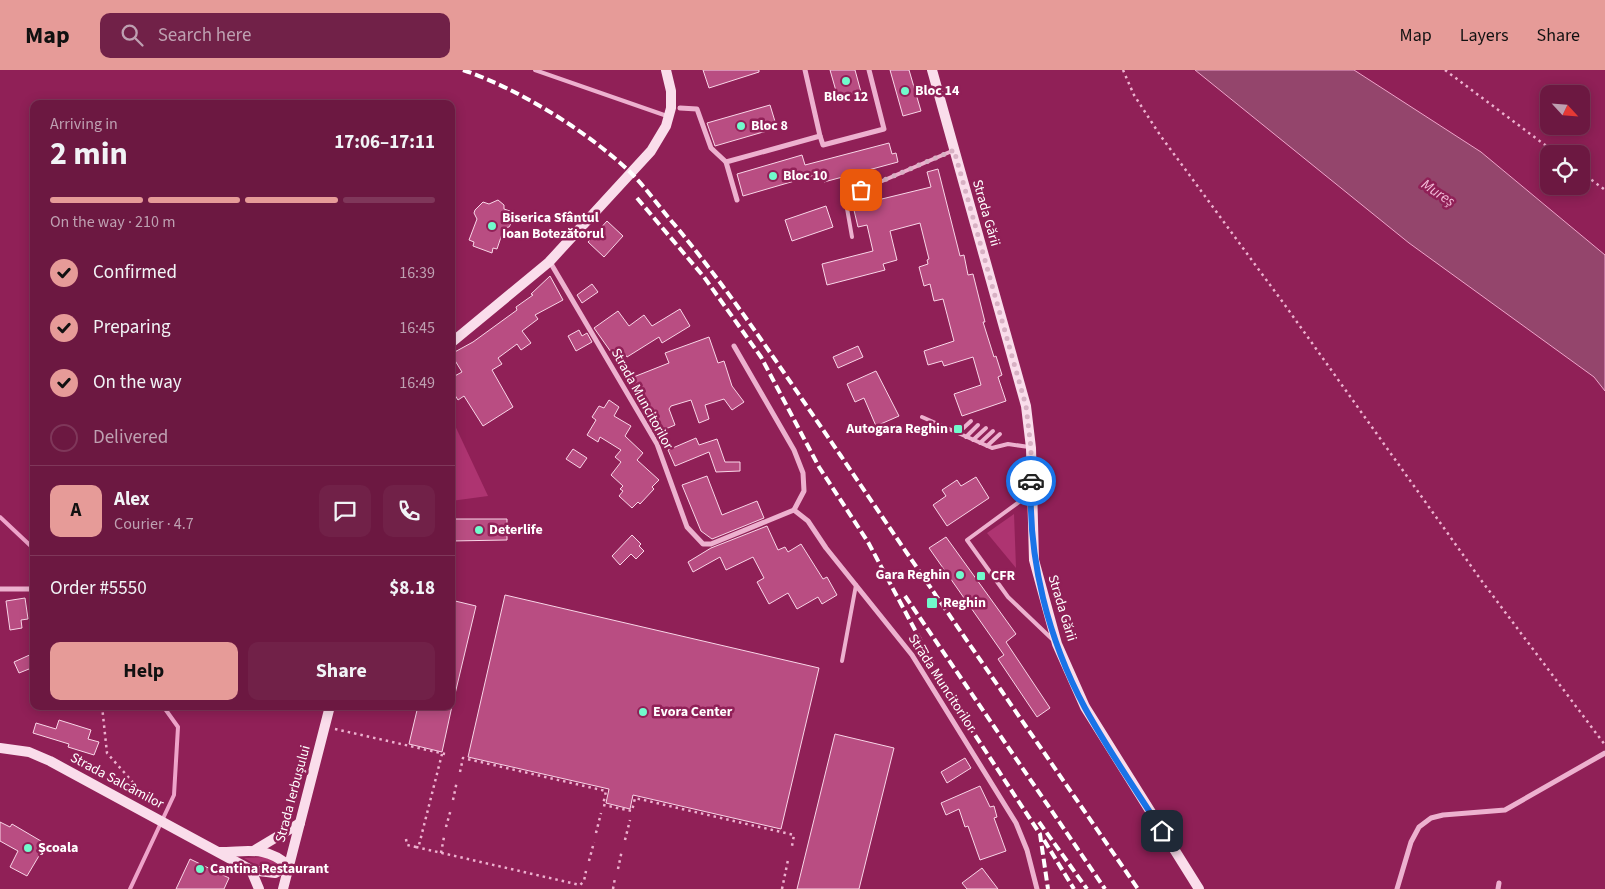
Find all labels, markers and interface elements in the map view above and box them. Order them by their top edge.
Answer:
search box [100,13,450,58]
text: Map [25,18,70,53]
icon: search [118,21,146,49]
text: Search here [158,22,251,49]
text: Map [1400,23,1432,48]
text: Layers [1460,23,1509,48]
text: Share [1537,23,1580,48]
marker: Bloc 12 [840,75,852,87]
place label: Bloc 14 [915,81,960,101]
marker: Bloc 14 [899,85,911,97]
north arrow [1540,85,1590,135]
map controls [1540,85,1590,195]
place label: Bloc 12 [824,87,868,107]
text: Arriving in [50,113,118,135]
place label: Bloc 8 [751,116,788,136]
marker: Bloc 8 [735,120,747,132]
text: 17:06–17:11 [334,129,435,156]
text: 2 min [50,131,128,177]
button: locate [1540,145,1590,195]
place label: Bloc 10 [783,166,827,186]
pin [840,169,882,211]
marker: Bloc 10 [767,170,779,182]
water label: Mureș [1417,174,1459,212]
icon: bag [847,176,875,204]
street label: Strada Gării [967,177,1005,249]
place label: Biserica Sfântul Ioan Botezătorul [502,208,604,244]
text: On the way · 210 m [50,211,175,233]
marker: Biserica Sfântul Ioan Botezătorul [486,220,498,232]
icon: check [50,259,78,287]
text: Confirmed [93,259,177,286]
text: 16:39 [399,262,435,284]
icon: check [50,314,78,342]
text: Preparing [93,314,171,341]
text: 16:45 [399,317,435,339]
street label: Strada Muncitorilor [606,345,678,453]
icon: check [50,369,78,397]
text: On the way [93,369,182,396]
text: 16:49 [399,372,435,394]
place label: Autogara Reghin [845,419,948,439]
marker: Autogara Reghin [952,423,964,435]
text: Delivered [93,424,168,451]
courier [1006,456,1056,506]
icon: car [1017,467,1045,495]
button: chat [319,485,371,537]
button: phone [383,485,435,537]
text: Alex [114,486,150,513]
text: A [71,497,81,524]
text: Courier · 4.7 [114,513,194,535]
place label: Deterlife [489,520,543,540]
marker: Deterlife [473,524,485,536]
place label: Gara Reghin [875,565,950,585]
place label: CFR [991,566,1015,586]
marker: Gara Reghin [954,569,966,581]
marker: CFR [975,570,987,582]
street label: Strada Gării [1042,572,1082,644]
text: Order #5550 [50,575,147,602]
text: $8.18 [389,575,435,602]
place label: Reghin [943,593,986,613]
marker: Reghin [925,596,939,610]
street label: Strada Muncitorilor [903,630,981,736]
button: Help [50,642,238,700]
button: Share [248,642,435,700]
place label: Evora Center [653,702,733,722]
marker: Evora Center [637,706,649,718]
street label: Strada Ierbușului [270,743,316,845]
street label: Strada Salcâmilor [67,748,168,814]
pin [1141,810,1183,852]
icon: home [1148,817,1176,845]
place label: Școala [38,838,78,858]
marker: Școala [22,842,34,854]
place label: Cantina Restaurant [210,859,330,879]
marker: Cantina Restaurant [194,863,206,875]

